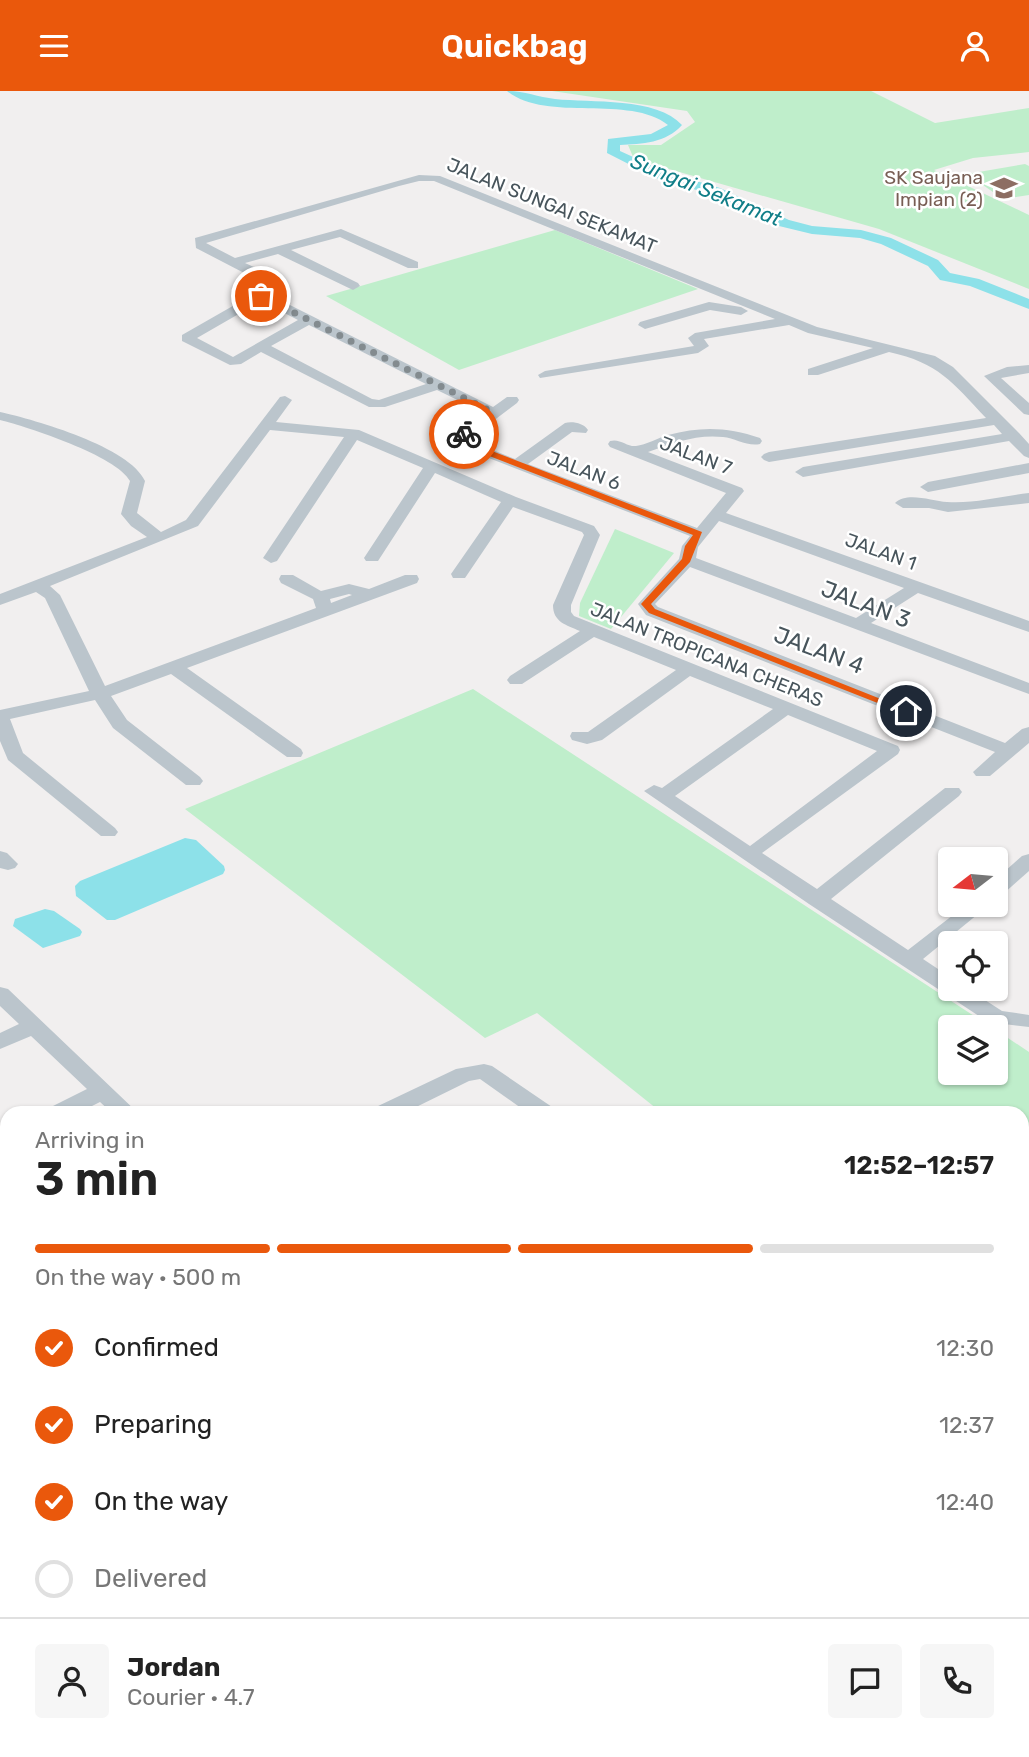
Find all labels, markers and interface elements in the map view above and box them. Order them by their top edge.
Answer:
icon: menu [35,27,73,65]
text: Quickbag [441,27,588,65]
icon: person [956,27,994,65]
water label: Sungai Sekamat [627,148,786,232]
street label: JALAN SUNGAI SEKAMAT [444,153,660,258]
place label: SK Saujana Impian (2) [884,166,983,211]
school or university icon: SK Saujana Impian (2) [989,173,1019,203]
pin [231,266,291,326]
icon: bag [242,277,280,315]
courier [429,399,499,469]
icon: bike [445,415,483,453]
street label: JALAN 7 [656,431,735,480]
street label: JALAN 6 [544,446,624,495]
street label: JALAN 1 [842,528,920,575]
street label: JALAN 3 [817,574,915,634]
street label: JALAN TROPICANA CHERAS [587,597,827,712]
street label: JALAN 4 [770,620,868,680]
pin [876,681,936,741]
icon: home [887,692,925,730]
north arrow [938,847,1008,917]
map controls [938,847,1008,1085]
button: locate [938,931,1008,1001]
button: layers [938,1015,1008,1085]
text: Arriving in [35,1126,145,1154]
text: 12:52–12:57 [844,1150,994,1181]
text: 3 min [35,1152,158,1207]
text: On the way · 500 m [35,1263,241,1291]
icon: check [35,1329,73,1367]
text: Confirmed [94,1332,219,1363]
text: 12:30 [936,1334,994,1362]
icon: check [35,1406,73,1444]
text: Preparing [94,1409,212,1440]
text: 12:37 [939,1411,994,1439]
icon: check [35,1483,73,1521]
text: On the way [94,1486,228,1517]
text: 12:40 [936,1488,994,1516]
text: Delivered [94,1563,207,1594]
button: person [35,1644,109,1718]
button: chat [828,1644,902,1718]
button: phone [920,1644,994,1718]
text: Jordan [127,1652,220,1683]
text: Courier · 4.7 [127,1683,254,1711]

